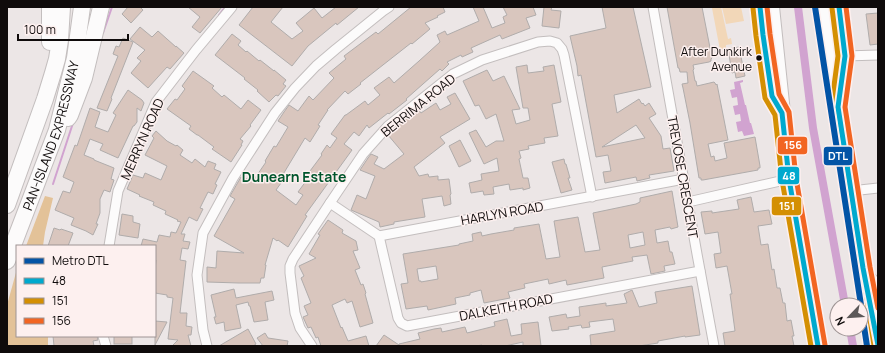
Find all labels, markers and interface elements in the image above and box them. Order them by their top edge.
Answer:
scale bar [18,16,128,42]
text: 100 m [24,21,56,38]
place label: After Dunkirk Avenue [681,43,753,75]
marker: After Dunkirk Avenue [754,53,764,63]
street label: PAN-ISLAND EXPRESSWAY [18,58,83,213]
street label: BERRIMA ROAD [377,69,459,141]
street label: MERRYN ROAD [116,95,168,183]
street label: TREVOSE CRESCENT [663,114,703,240]
line badge: 156 [777,136,808,155]
text: 156 [784,137,802,152]
line badge: DTL [823,146,853,166]
text: DTL [828,148,848,163]
line badge: 48 [777,166,800,185]
district label: Dunearn Estate [242,167,346,186]
text: 48 [782,168,796,183]
line badge: 151 [771,196,802,216]
street label: HARLYN ROAD [459,197,545,229]
text: 151 [779,198,795,213]
legend [16,245,156,337]
text: Metro DTL [52,252,109,269]
text: 48 [52,272,66,289]
street label: DALKEITH ROAD [458,289,555,325]
text: 151 [52,292,68,309]
north arrow [829,297,869,337]
text: 156 [52,312,71,329]
text: N [831,315,848,328]

